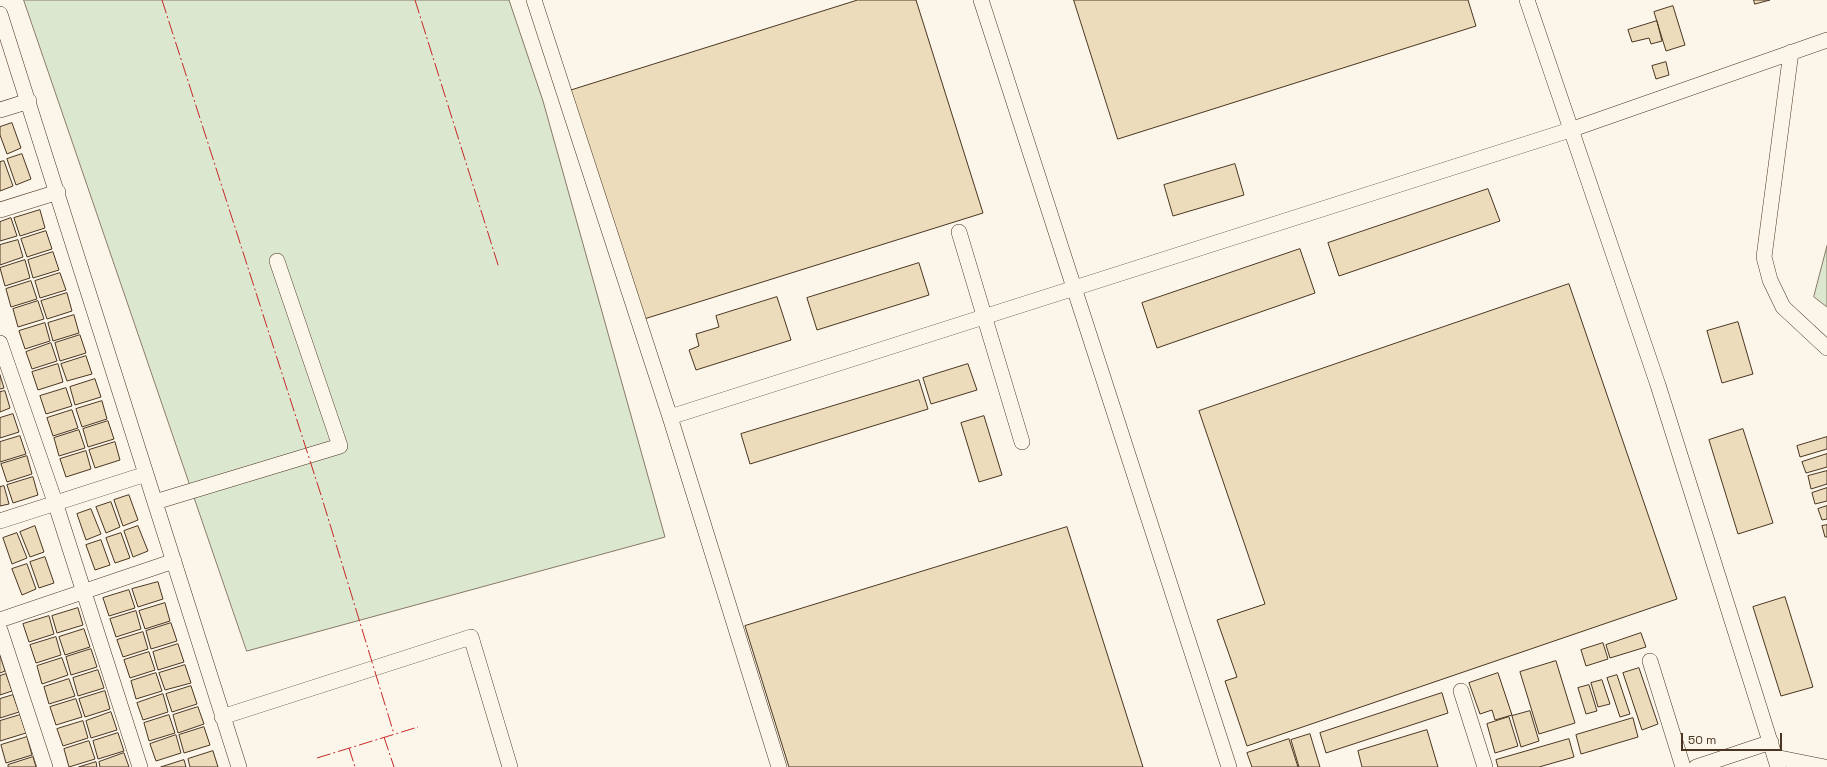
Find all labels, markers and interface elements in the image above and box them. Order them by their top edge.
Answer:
scale bar [1683,725,1784,751]
text: 50 m [1688,732,1716,748]

